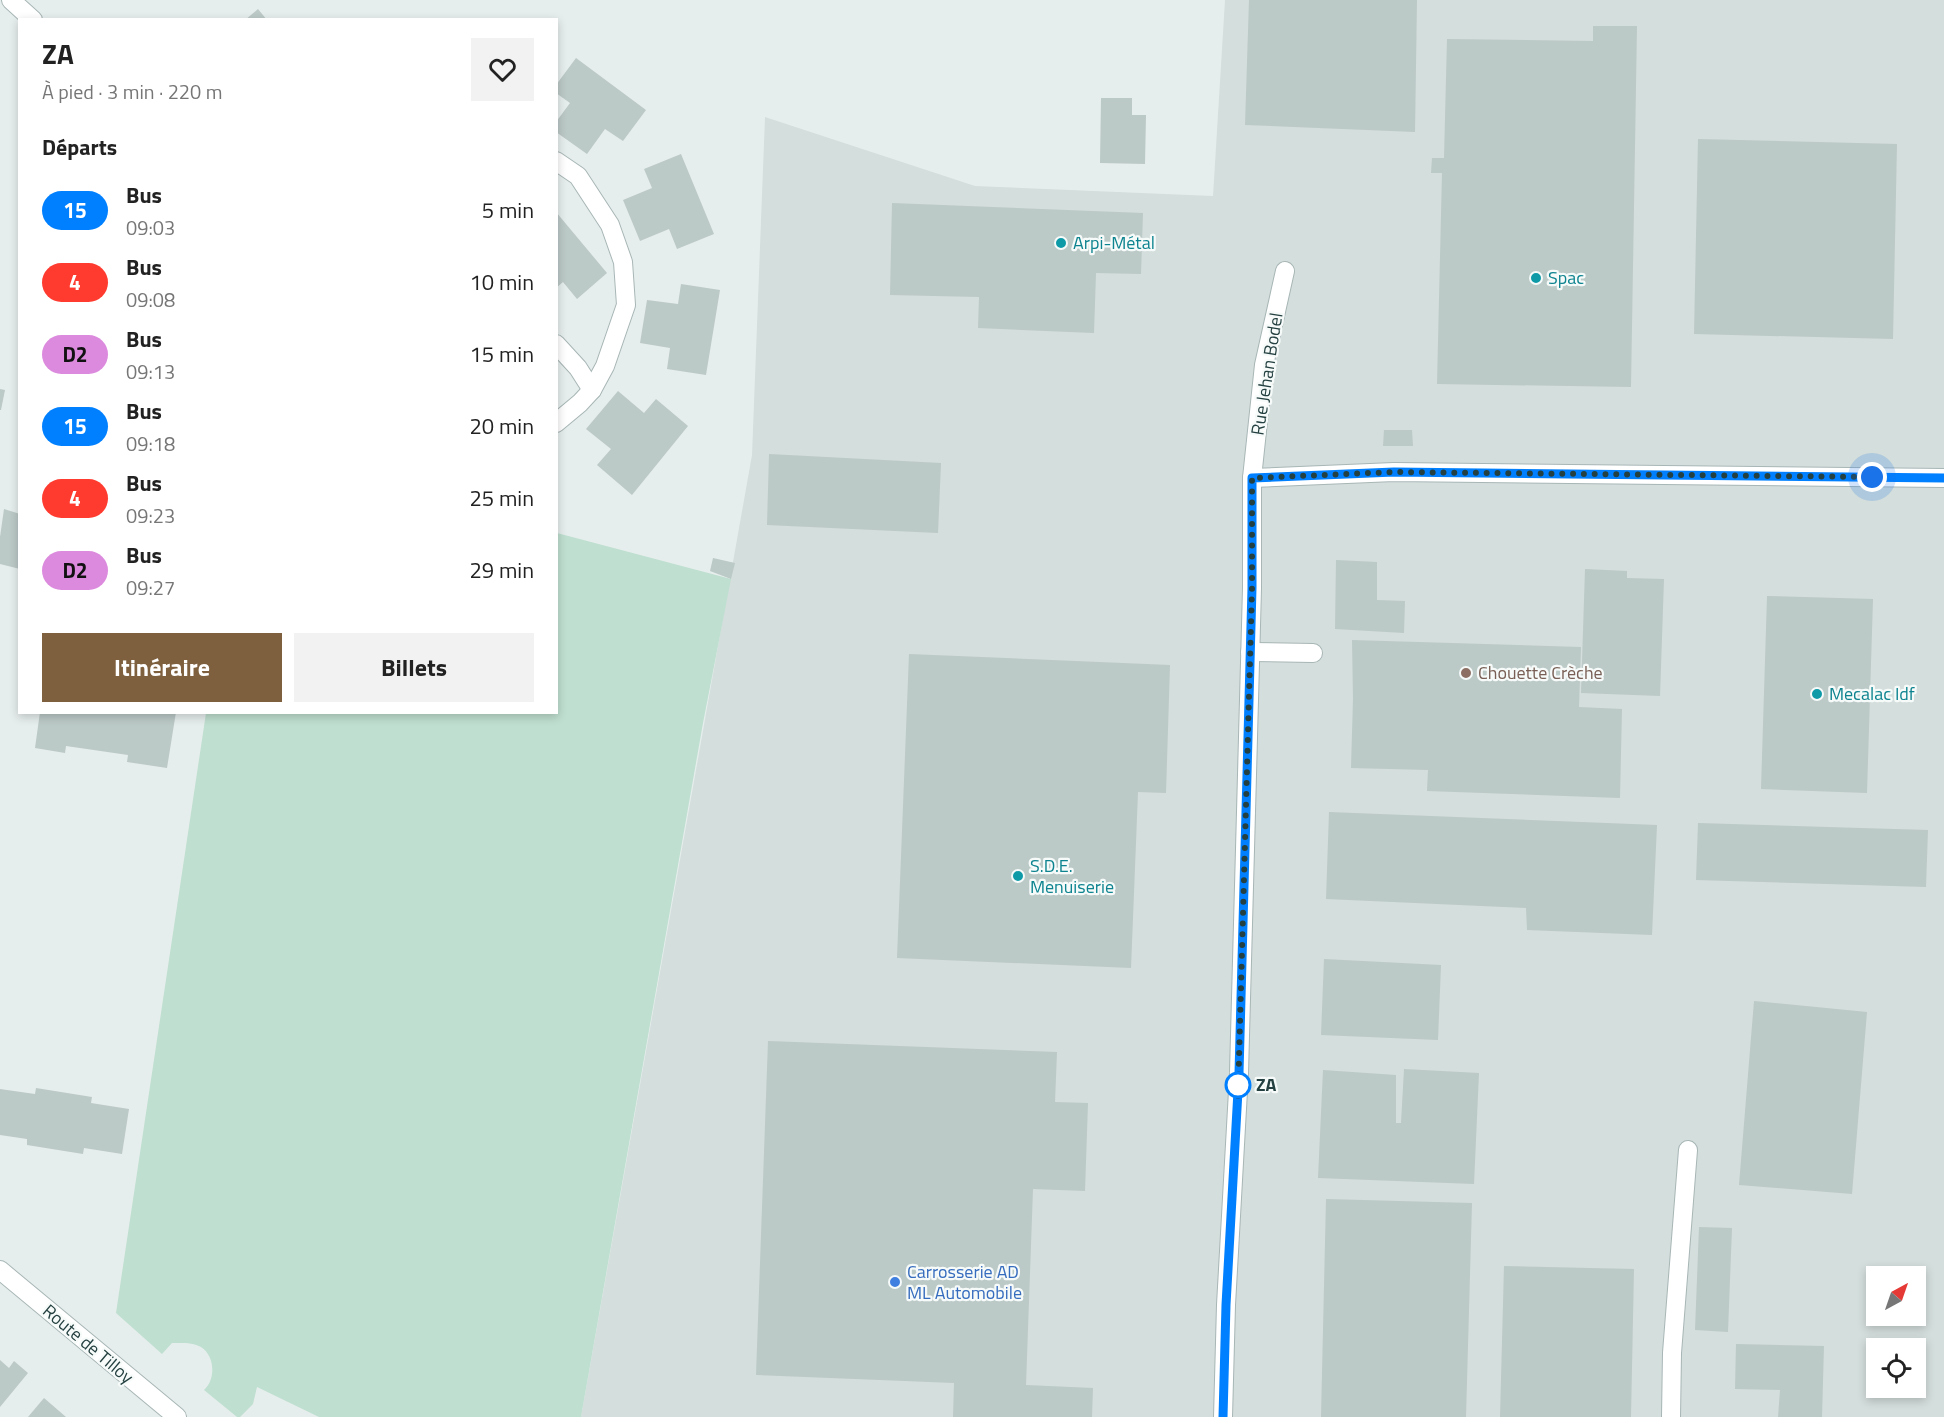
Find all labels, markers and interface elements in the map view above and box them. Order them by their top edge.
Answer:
text: ZA [42,32,74,75]
button: heart [471,38,534,101]
text: À pied · 3 min · 220 m [42,76,222,107]
text: Départs [42,130,117,164]
text: Bus [126,178,162,212]
text: 5 min [482,193,534,227]
text: 15 [63,194,87,226]
text: 09:03 [126,212,175,243]
place label: Arpi-Métal [1073,229,1155,256]
marker: Arpi-Métal [1054,236,1068,250]
text: Bus [126,250,162,284]
place label: Spac [1548,264,1584,291]
text: 10 min [469,265,534,299]
text: 4 [69,266,81,298]
marker: Spac [1529,271,1543,285]
text: 09:08 [126,284,175,315]
street label: Rue Jehan Bodel [1244,311,1290,437]
text: Bus [126,322,162,356]
text: 15 min [469,337,534,371]
text: D2 [62,338,88,370]
text: 09:13 [126,356,175,387]
text: Bus [126,394,162,428]
text: 20 min [469,409,534,443]
text: 15 [63,410,87,442]
text: 09:18 [126,428,175,459]
your location [1857,462,1887,492]
text: Bus [126,466,162,500]
text: 25 min [469,481,534,515]
text: 4 [69,482,81,514]
text: 09:23 [126,500,175,531]
text: Bus [126,538,162,572]
text: 29 min [469,553,534,587]
text: D2 [62,554,88,586]
text: 09:27 [126,572,175,603]
button: Itinéraire [42,633,282,702]
button: Billets [294,633,534,702]
place label: Chouette Crèche [1478,659,1603,686]
marker: Chouette Crèche [1459,666,1473,680]
place label: Mecalac Idf [1829,680,1915,707]
marker: Mecalac Idf [1810,687,1824,701]
place label: S.D.E. Menuiserie [1030,852,1114,900]
marker: S.D.E. Menuiserie [1011,869,1025,883]
place label: ZA [1256,1071,1277,1098]
marker: ZA [1225,1072,1251,1098]
place label: Carrosserie AD ML Automobile [907,1258,1022,1306]
north arrow [1866,1266,1926,1326]
map controls [1866,1266,1926,1398]
marker: Carrosserie AD ML Automobile [888,1275,902,1289]
street label: Route de Tilloy [37,1297,140,1390]
button: locate [1866,1338,1926,1398]

